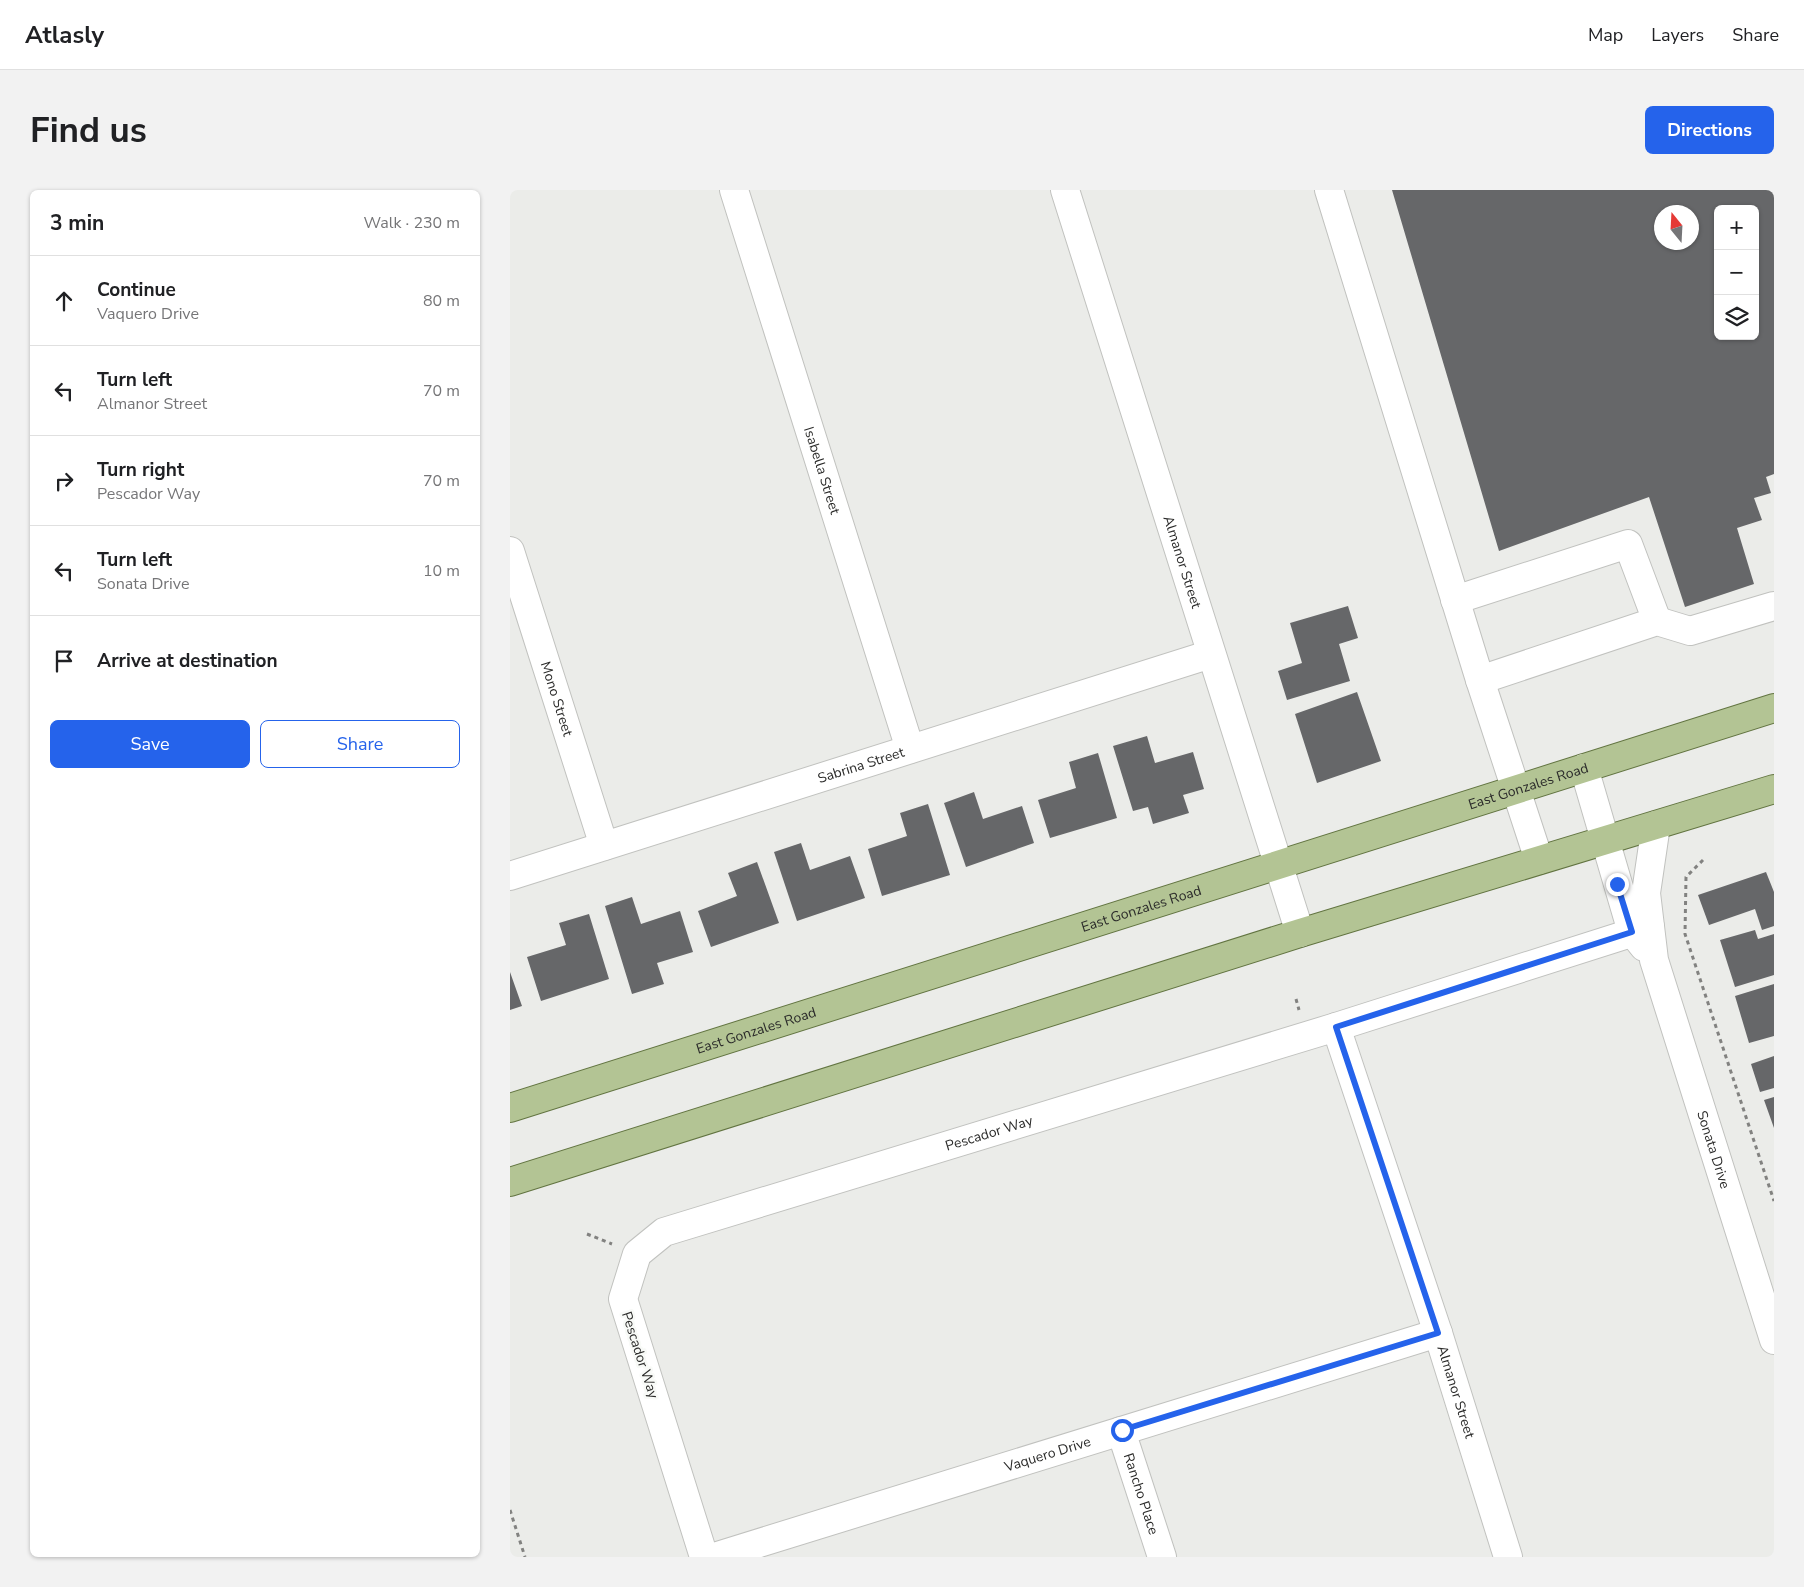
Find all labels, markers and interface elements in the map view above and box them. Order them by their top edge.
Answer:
text: Atlasly [25,19,104,51]
text: Map [1588,23,1623,47]
text: Layers [1651,23,1704,47]
text: Share [1732,23,1779,47]
button: Directions [1645,106,1774,154]
text: Find us [30,107,147,154]
north arrow [1654,205,1699,250]
map controls [1714,205,1759,340]
button: + [1714,205,1759,250]
text: 3 min [50,209,104,237]
text: Walk · 230 m [364,212,460,234]
button: − [1714,250,1759,295]
text: Continue [97,277,176,303]
icon: ahead [50,287,78,315]
text: 80 m [423,290,460,312]
button: layers [1714,295,1759,340]
text: Vaquero Drive [97,303,199,325]
text: Turn left [97,367,172,393]
icon: left [50,377,78,405]
text: 70 m [423,380,460,402]
text: Almanor Street [97,393,207,415]
street label: Isabella Street [800,424,845,517]
text: Turn right [97,457,184,483]
icon: right [50,467,78,495]
text: 70 m [423,470,460,492]
text: Pescador Way [97,483,200,505]
street label: Almanor Street [1159,513,1206,611]
text: Turn left [97,547,172,573]
icon: left [50,557,78,585]
text: 10 m [423,560,460,582]
text: Sonata Drive [97,573,189,595]
icon: arrive [50,647,78,675]
text: Arrive at destination [97,648,278,674]
street label: Mono Street [536,659,578,739]
button: Save [50,720,250,768]
button: Share [260,720,460,768]
street label: Sabrina Street [815,742,907,787]
street label: East Gonzales Road [1466,758,1591,814]
route end [1606,873,1629,896]
street label: East Gonzales Road [1079,880,1204,936]
street label: East Gonzales Road [694,1002,818,1058]
street label: Sonata Drive [1693,1108,1735,1191]
street label: Pescador Way [943,1110,1036,1155]
street label: Pescador Way [617,1309,663,1402]
street label: Almanor Street [1433,1343,1480,1441]
route start [1111,1419,1134,1442]
street label: Vaquero Drive [1001,1432,1093,1476]
street label: Rancho Place [1119,1450,1164,1537]

